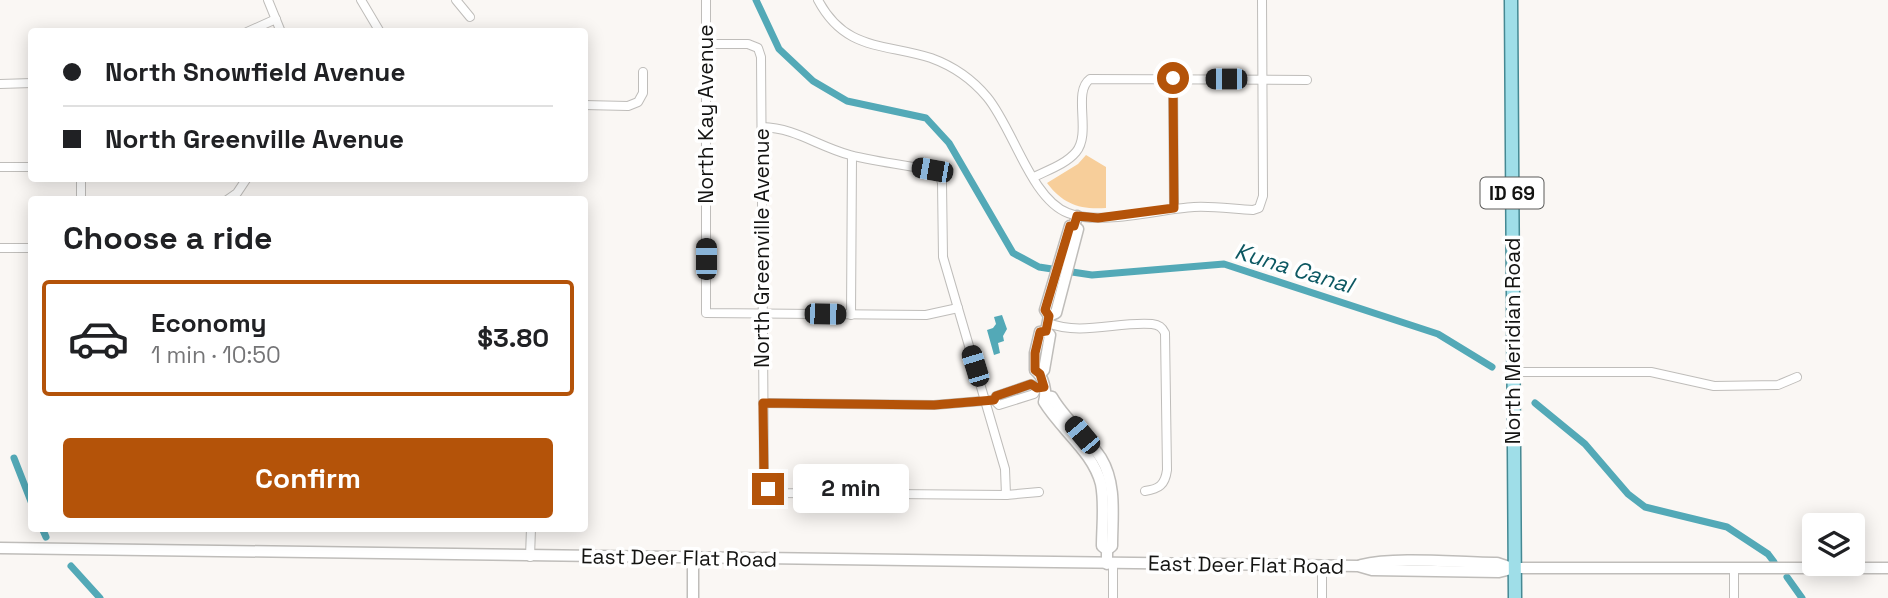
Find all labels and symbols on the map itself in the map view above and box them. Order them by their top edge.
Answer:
street label: North Kay Avenue [692,24,719,204]
route start [1157,62,1189,94]
car [1206,69,1248,90]
street label: North Greenville Avenue [748,128,775,368]
car [910,156,955,184]
road number: ID 69 [1480,178,1544,209]
water label: Kuna Canal [1231,236,1359,301]
car [696,238,717,280]
street label: North Meridian Road [1499,238,1526,445]
car [804,303,847,325]
car [959,343,992,389]
car [1061,412,1104,458]
callout: 2 min [792,464,908,514]
route end [752,473,784,505]
street label: East Deer Flat Road [581,542,777,573]
street label: East Deer Flat Road [1148,549,1344,580]

